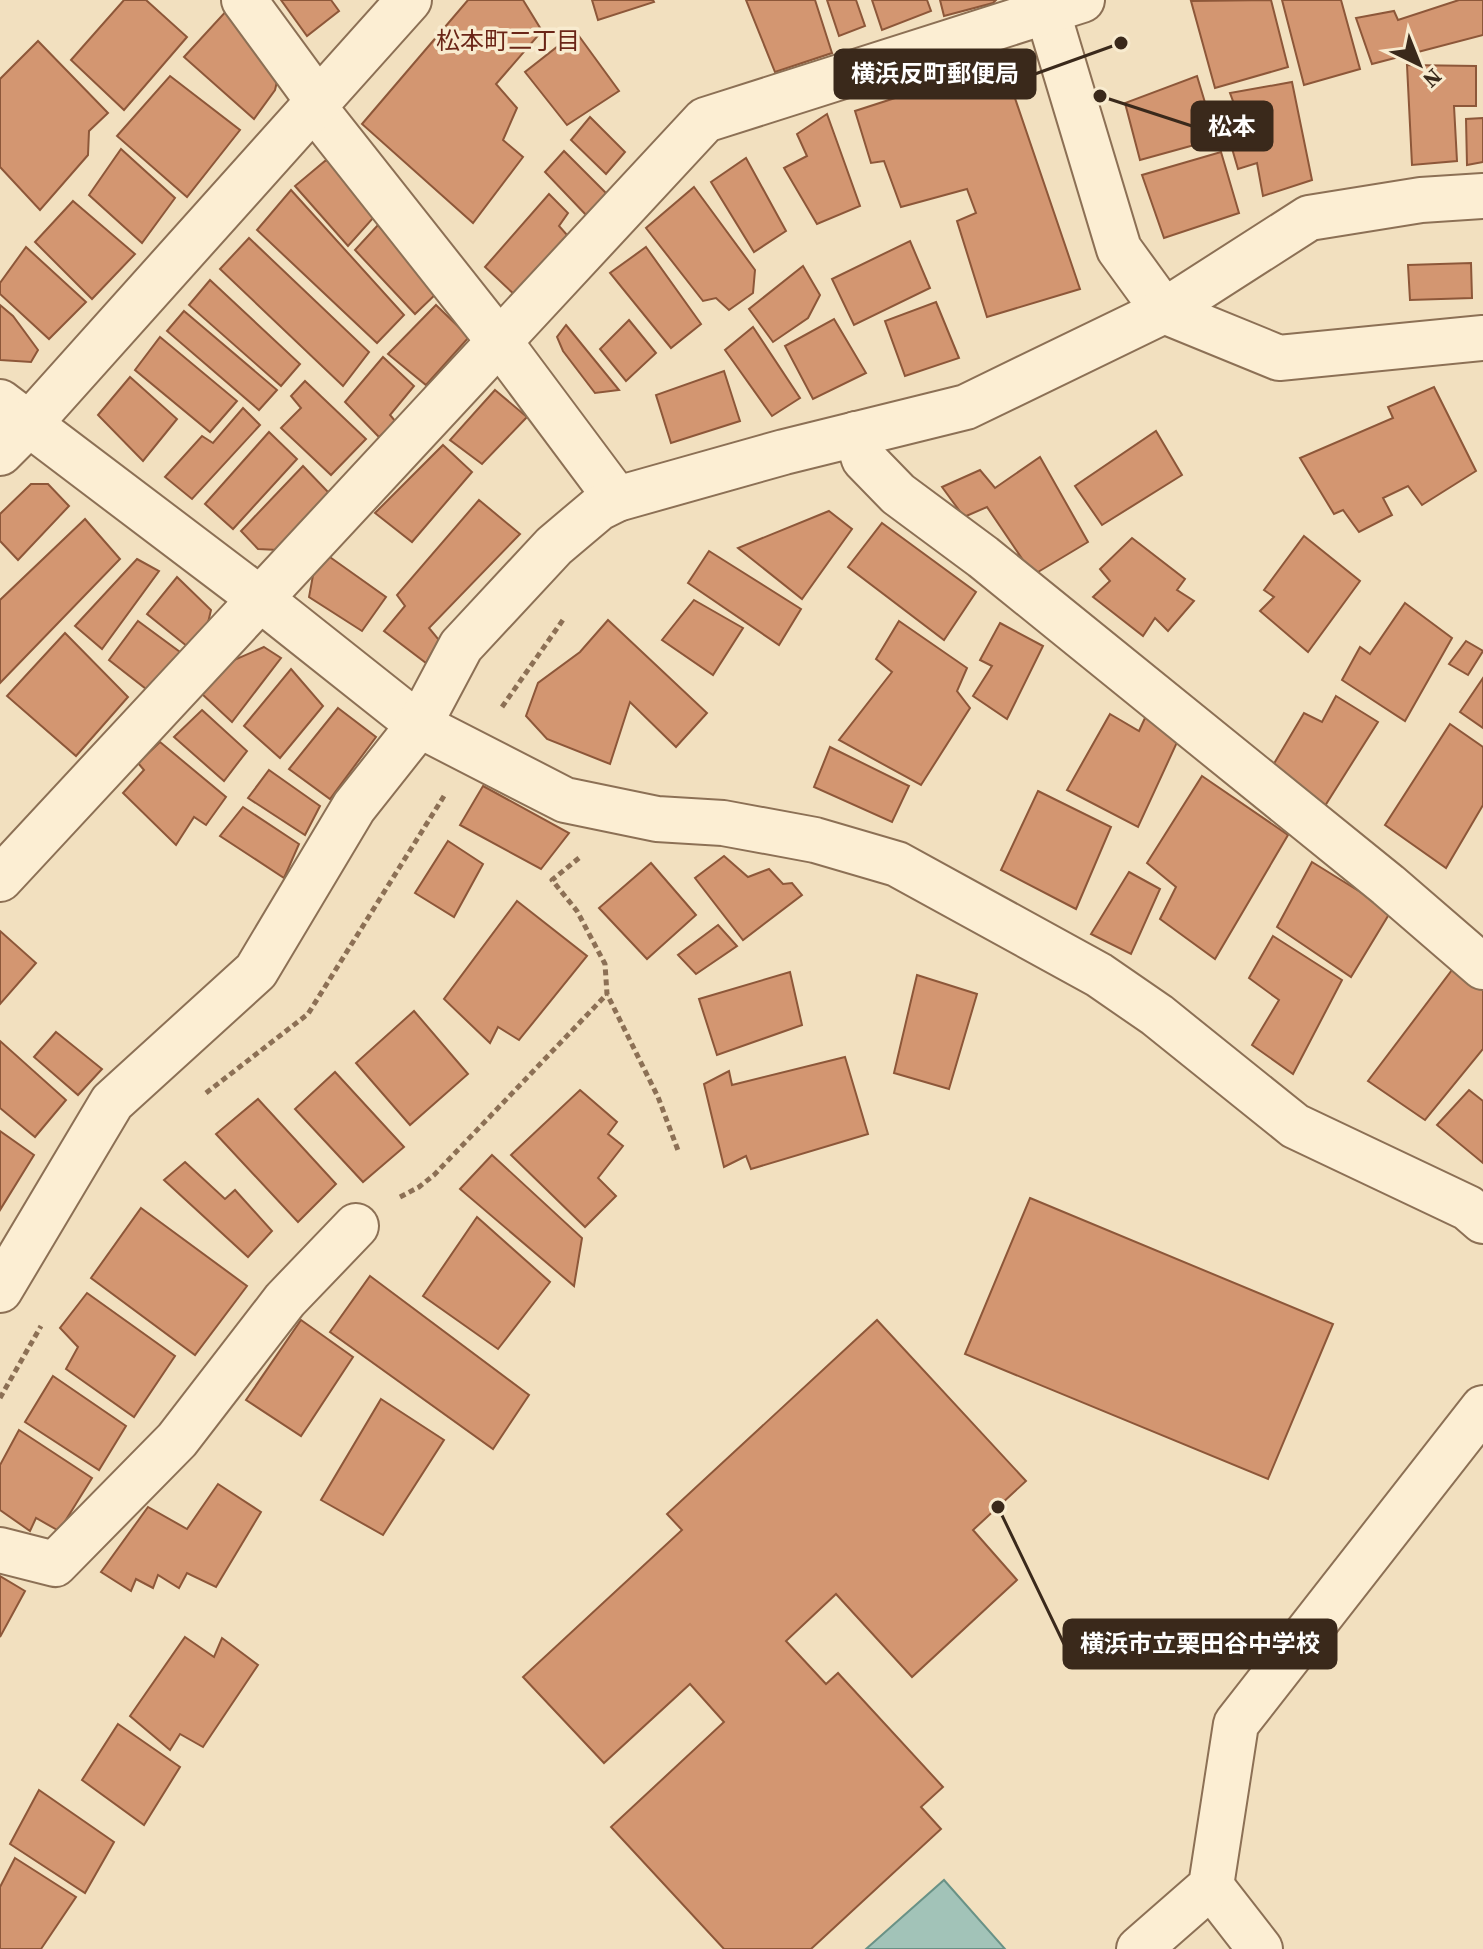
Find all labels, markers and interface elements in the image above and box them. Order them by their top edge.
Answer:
district label: 松本町二丁目 [436,24,580,57]
north arrow [1379,24,1459,104]
callout: 横浜反町郵便局 [835,50,1035,98]
text: 横浜反町郵便局 [851,57,1019,90]
text: N [1417,62,1449,95]
callout: 松本 [1192,102,1272,150]
text: 松本 [1208,110,1256,143]
callout: 横浜市立栗田谷中学校 [1064,1620,1336,1668]
text: 横浜市立栗田谷中学校 [1080,1627,1320,1660]

